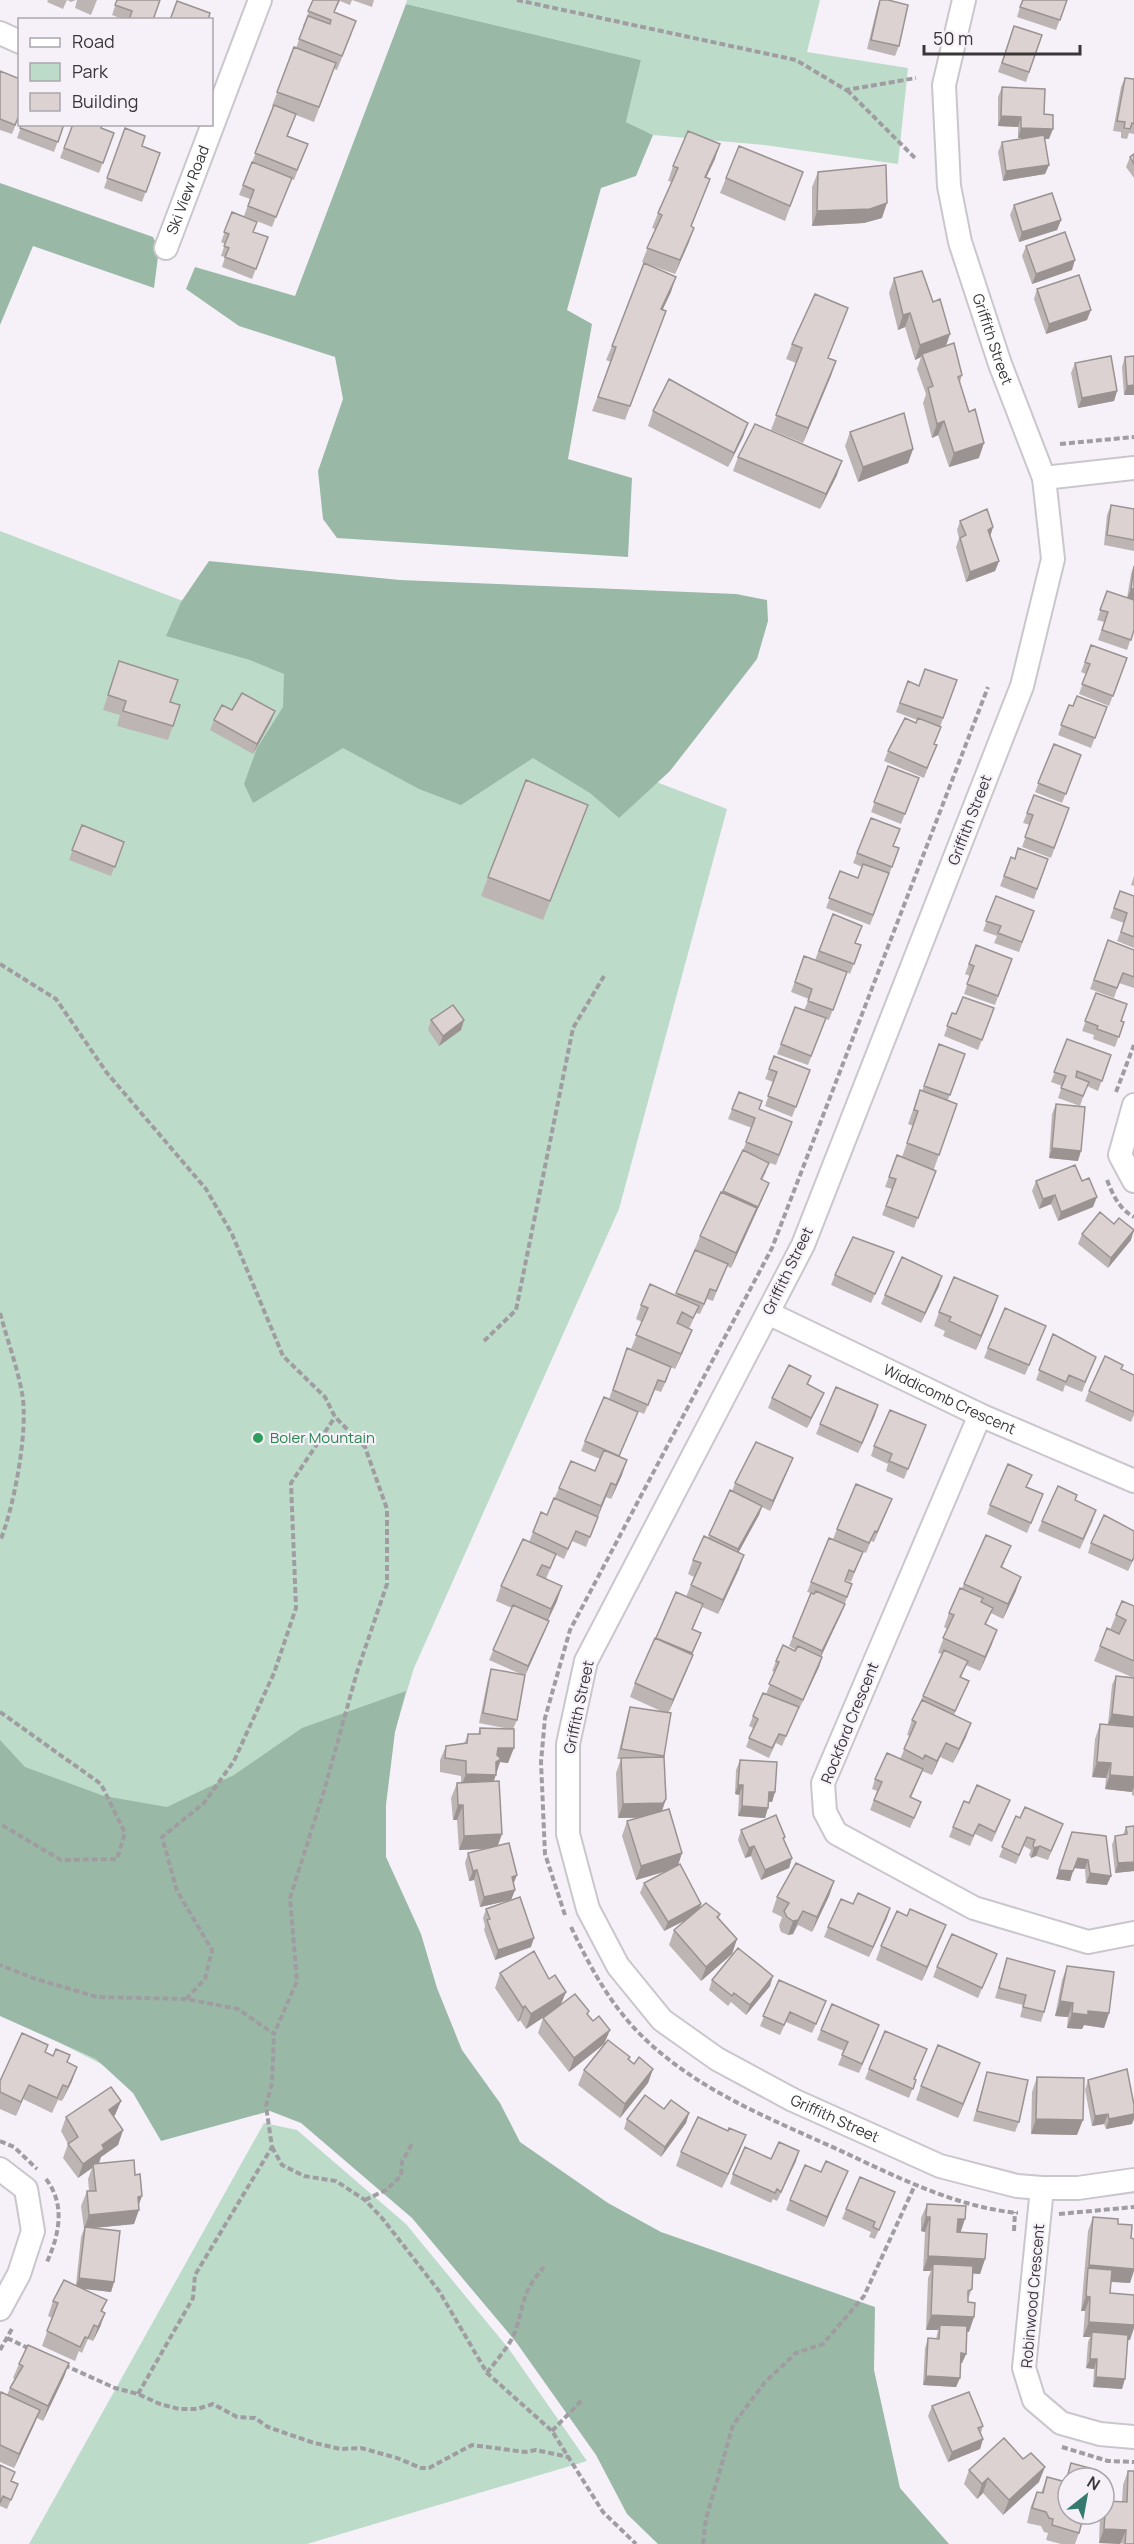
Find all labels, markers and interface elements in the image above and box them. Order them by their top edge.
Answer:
legend [18,18,213,126]
scale bar [924,18,1080,56]
text: 50 m [933,26,973,50]
text: Road [72,29,115,53]
text: Park [72,59,109,83]
text: Building [72,89,138,113]
street label: Ski View Road [161,142,214,238]
street label: Griffith Street [968,291,1018,388]
street label: Griffith Street [943,772,996,868]
street label: Griffith Street [757,1223,818,1318]
street label: Widdicomb Crescent [880,1359,1019,1439]
place label: Boler Mountain [270,1427,375,1448]
marker: Boler Mountain [251,1431,265,1445]
street label: Griffith Street [558,1658,599,1756]
street label: Rockford Crescent [816,1659,883,1787]
street label: Griffith Street [787,2089,883,2147]
street label: Robinwood Crescent [1016,2223,1049,2369]
north arrow [1056,2466,1116,2526]
text: N [1083,2471,1104,2496]

